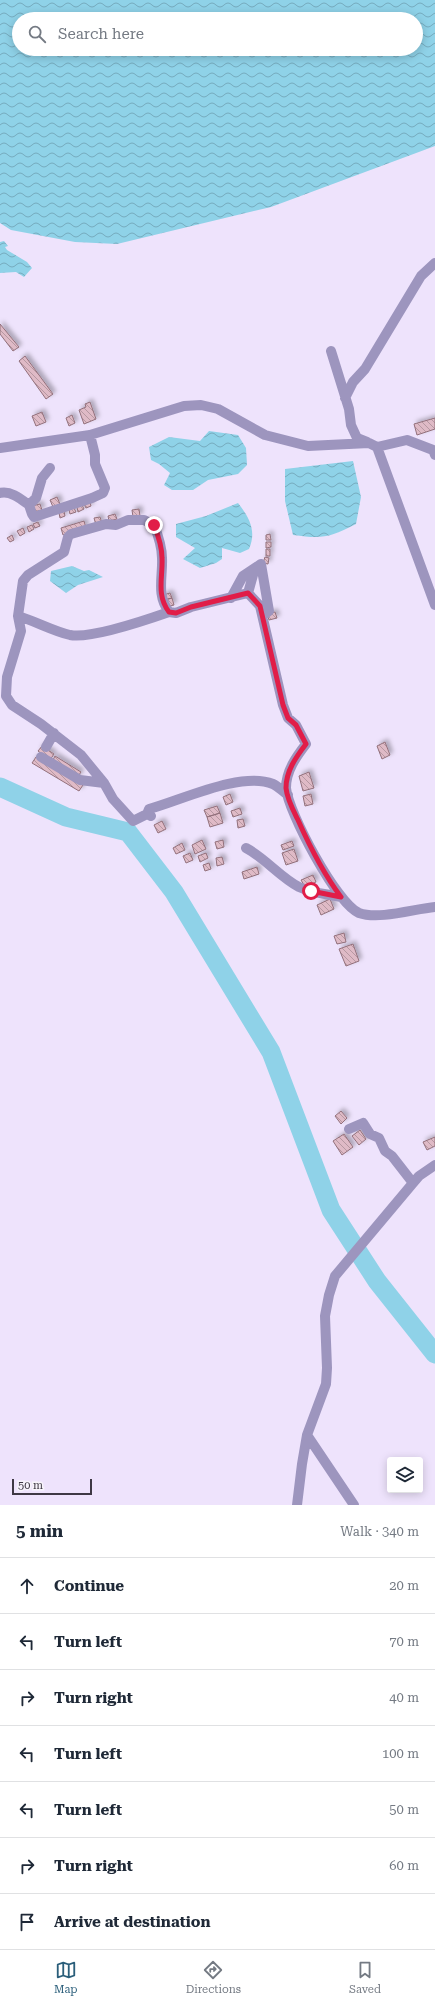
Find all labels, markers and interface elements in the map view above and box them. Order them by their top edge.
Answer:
search box [12,12,423,56]
icon: search [26,23,48,45]
text: Search here [58,25,144,43]
route end [145,516,163,534]
route start [302,882,320,900]
map controls [387,1457,423,1493]
button: layers [387,1457,423,1493]
scale bar [12,1477,92,1496]
text: 50 m [18,1479,43,1492]
text: 5 min [16,1521,63,1541]
text: Walk · 340 m [340,1524,419,1539]
icon: ahead [16,1575,38,1597]
text: Continue [54,1577,124,1595]
text: 20 m [389,1578,419,1593]
icon: left [16,1631,38,1653]
text: Turn left [54,1633,122,1651]
text: 70 m [389,1634,419,1649]
icon: right [16,1687,38,1709]
text: Turn right [54,1689,133,1707]
text: 40 m [389,1690,419,1705]
icon: left [16,1743,38,1765]
text: Turn left [54,1745,122,1763]
text: 100 m [382,1746,419,1761]
icon: left [16,1799,38,1821]
text: Turn left [54,1801,122,1819]
text: 50 m [389,1802,419,1817]
icon: right [16,1855,38,1877]
text: Turn right [54,1857,133,1875]
text: 60 m [389,1858,419,1873]
icon: arrive [16,1911,38,1933]
text: Arrive at destination [54,1913,210,1931]
tab: Map [54,1959,78,1996]
tab: Directions [186,1959,241,1996]
tab: Saved [349,1959,381,1996]

